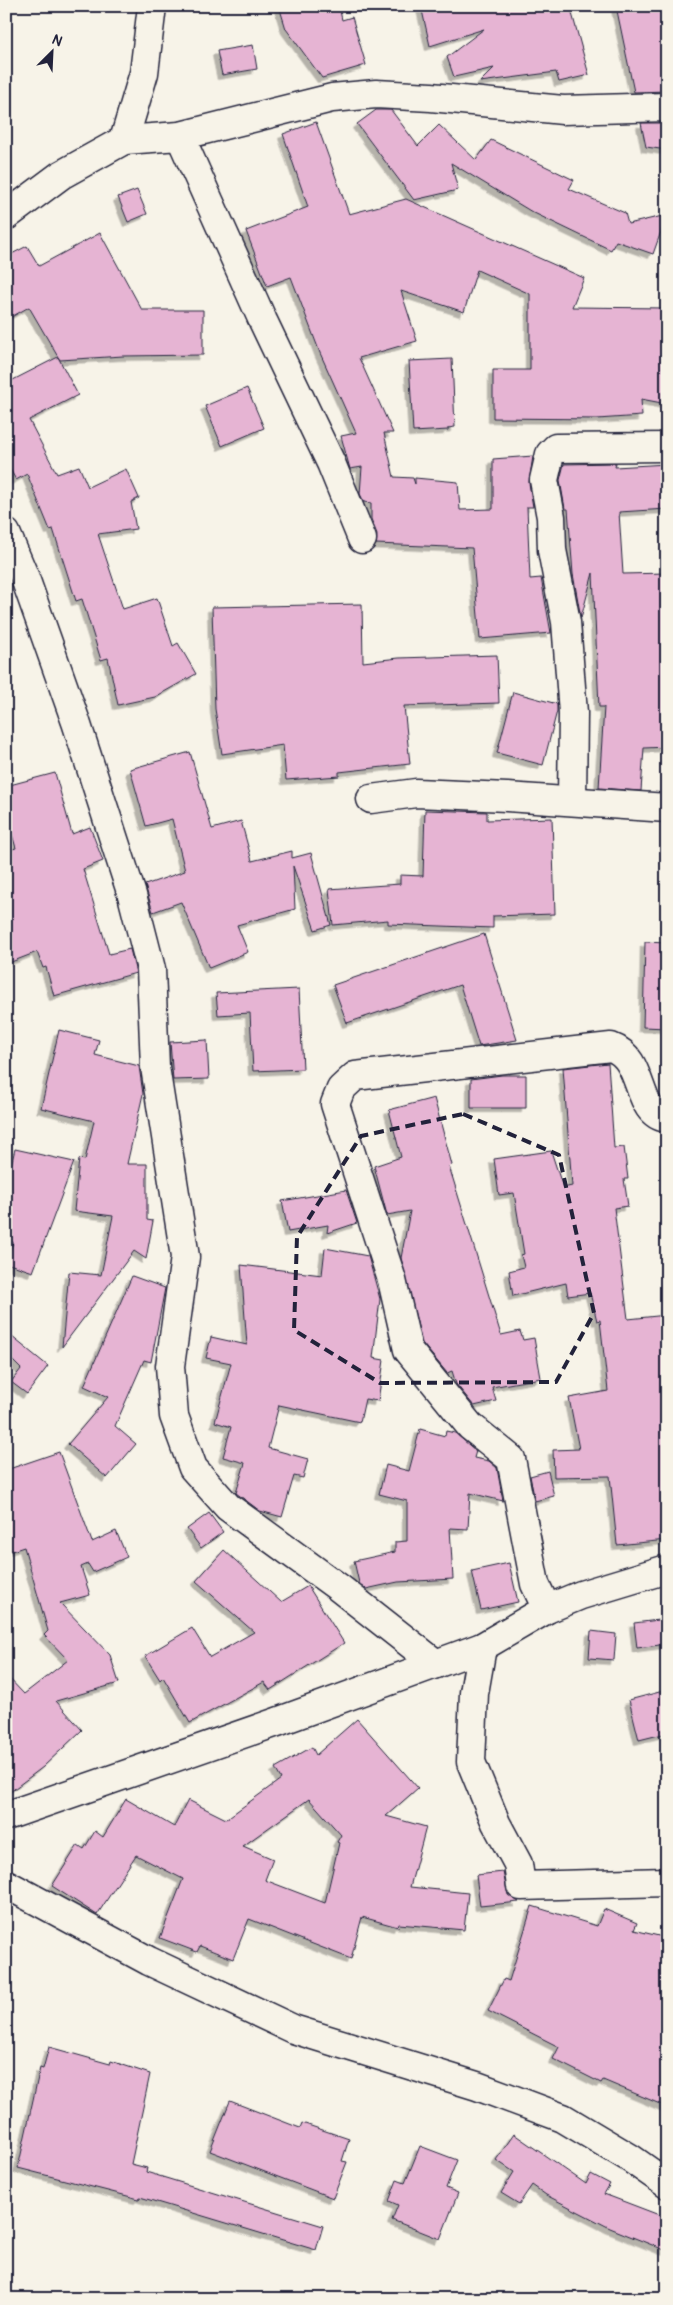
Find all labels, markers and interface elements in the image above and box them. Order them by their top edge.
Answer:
north arrow [28,28,78,78]
text: N [49,31,65,50]

